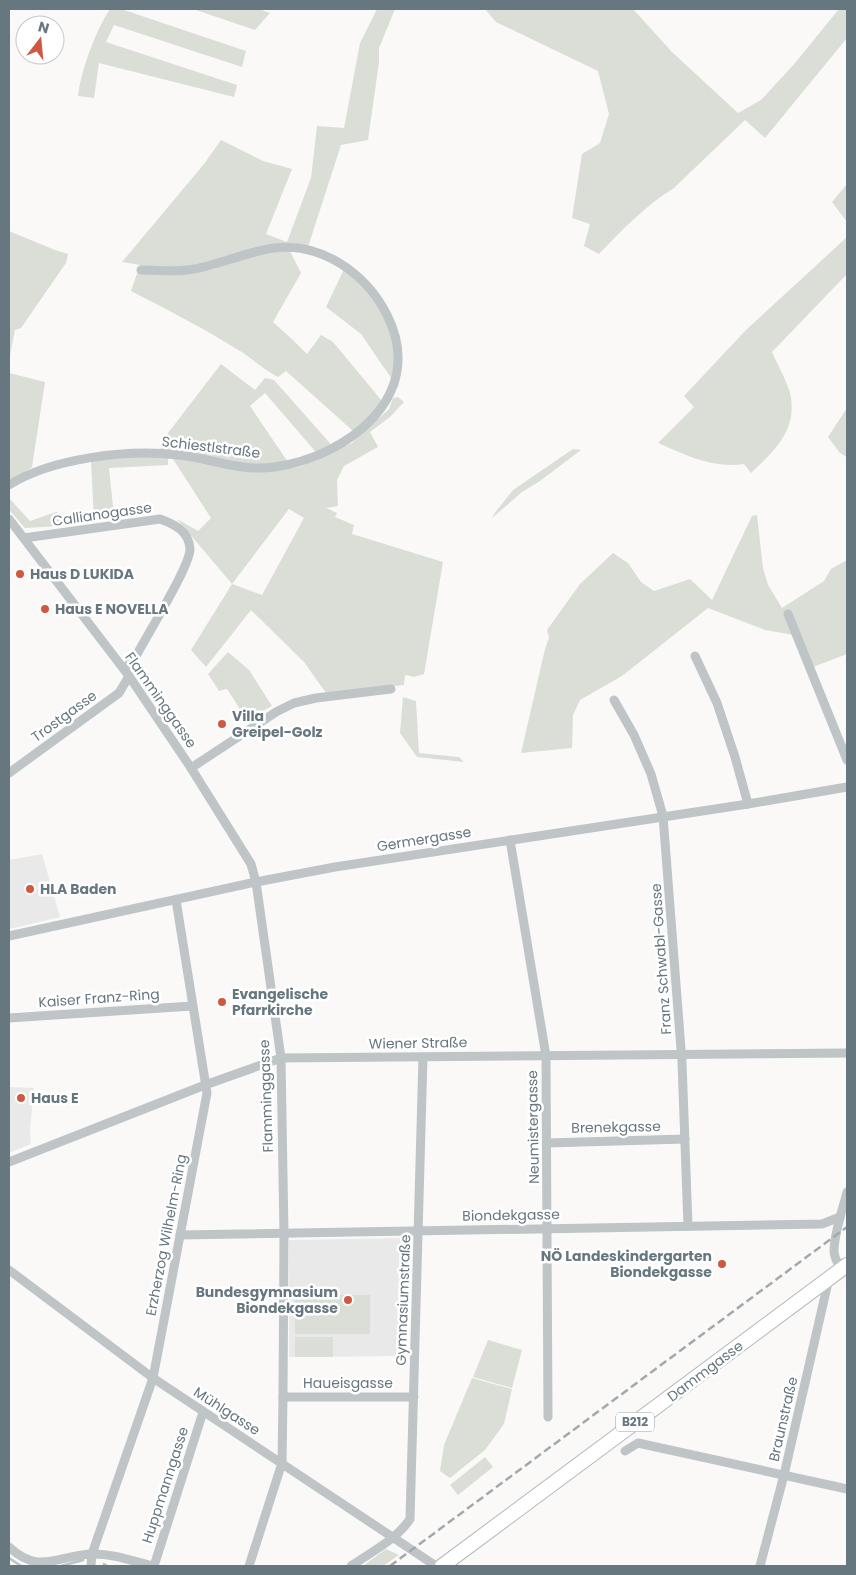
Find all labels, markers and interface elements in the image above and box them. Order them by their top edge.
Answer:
north arrow [15,15,65,65]
text: N [36,16,51,39]
street label: Schiestlstraße [161,431,262,463]
street label: Callianogasse [51,497,153,531]
place label: Haus D LUKIDA [30,564,135,584]
marker: Haus D LUKIDA [14,568,26,580]
place label: Haus E NOVELLA [55,599,169,619]
marker: Haus E NOVELLA [39,603,51,615]
street label: Flamminggasse [120,648,202,752]
street label: Trostgasse [27,685,101,747]
place label: Villa Greipel-Golz [232,706,323,742]
marker: Villa Greipel-Golz [216,718,228,730]
street label: Germergasse [375,822,473,856]
place label: HLA Baden [40,879,117,899]
street label: Franz Schwabl-Gasse [646,882,676,1035]
marker: HLA Baden [24,883,36,895]
street label: Kaiser Franz-Ring [38,984,160,1012]
place label: Evangelische Pfarrkirche [232,984,328,1020]
marker: Evangelische Pfarrkirche [216,996,228,1008]
street label: Wiener Straße [369,1032,468,1054]
street label: Flamminggasse [254,1039,278,1153]
street label: Neumistergasse [522,1070,544,1184]
place label: Haus E [31,1088,79,1108]
marker: Haus E [15,1092,27,1104]
street label: Brenekgasse [571,1116,661,1138]
street label: Erzherzog Wilhelm-Ring [141,1152,191,1318]
street label: Biondekgasse [462,1204,560,1226]
street label: Gymnasiumstraße [391,1234,415,1366]
place label: NÖ Landeskindergarten Biondekgasse [541,1246,712,1282]
marker: NÖ Landeskindergarten Biondekgasse [716,1258,728,1270]
place label: Bundesgymnasium Biondekgasse [196,1282,338,1318]
marker: Bundesgymnasium Biondekgasse [342,1294,354,1306]
street label: Dammgasse [663,1336,747,1406]
street label: Haueisgasse [303,1373,393,1393]
street label: Braunstraße [764,1374,803,1463]
street label: Mühlgasse [190,1382,264,1440]
road number: B212 [616,1412,654,1431]
street label: Huppmanngasse [137,1424,193,1546]

